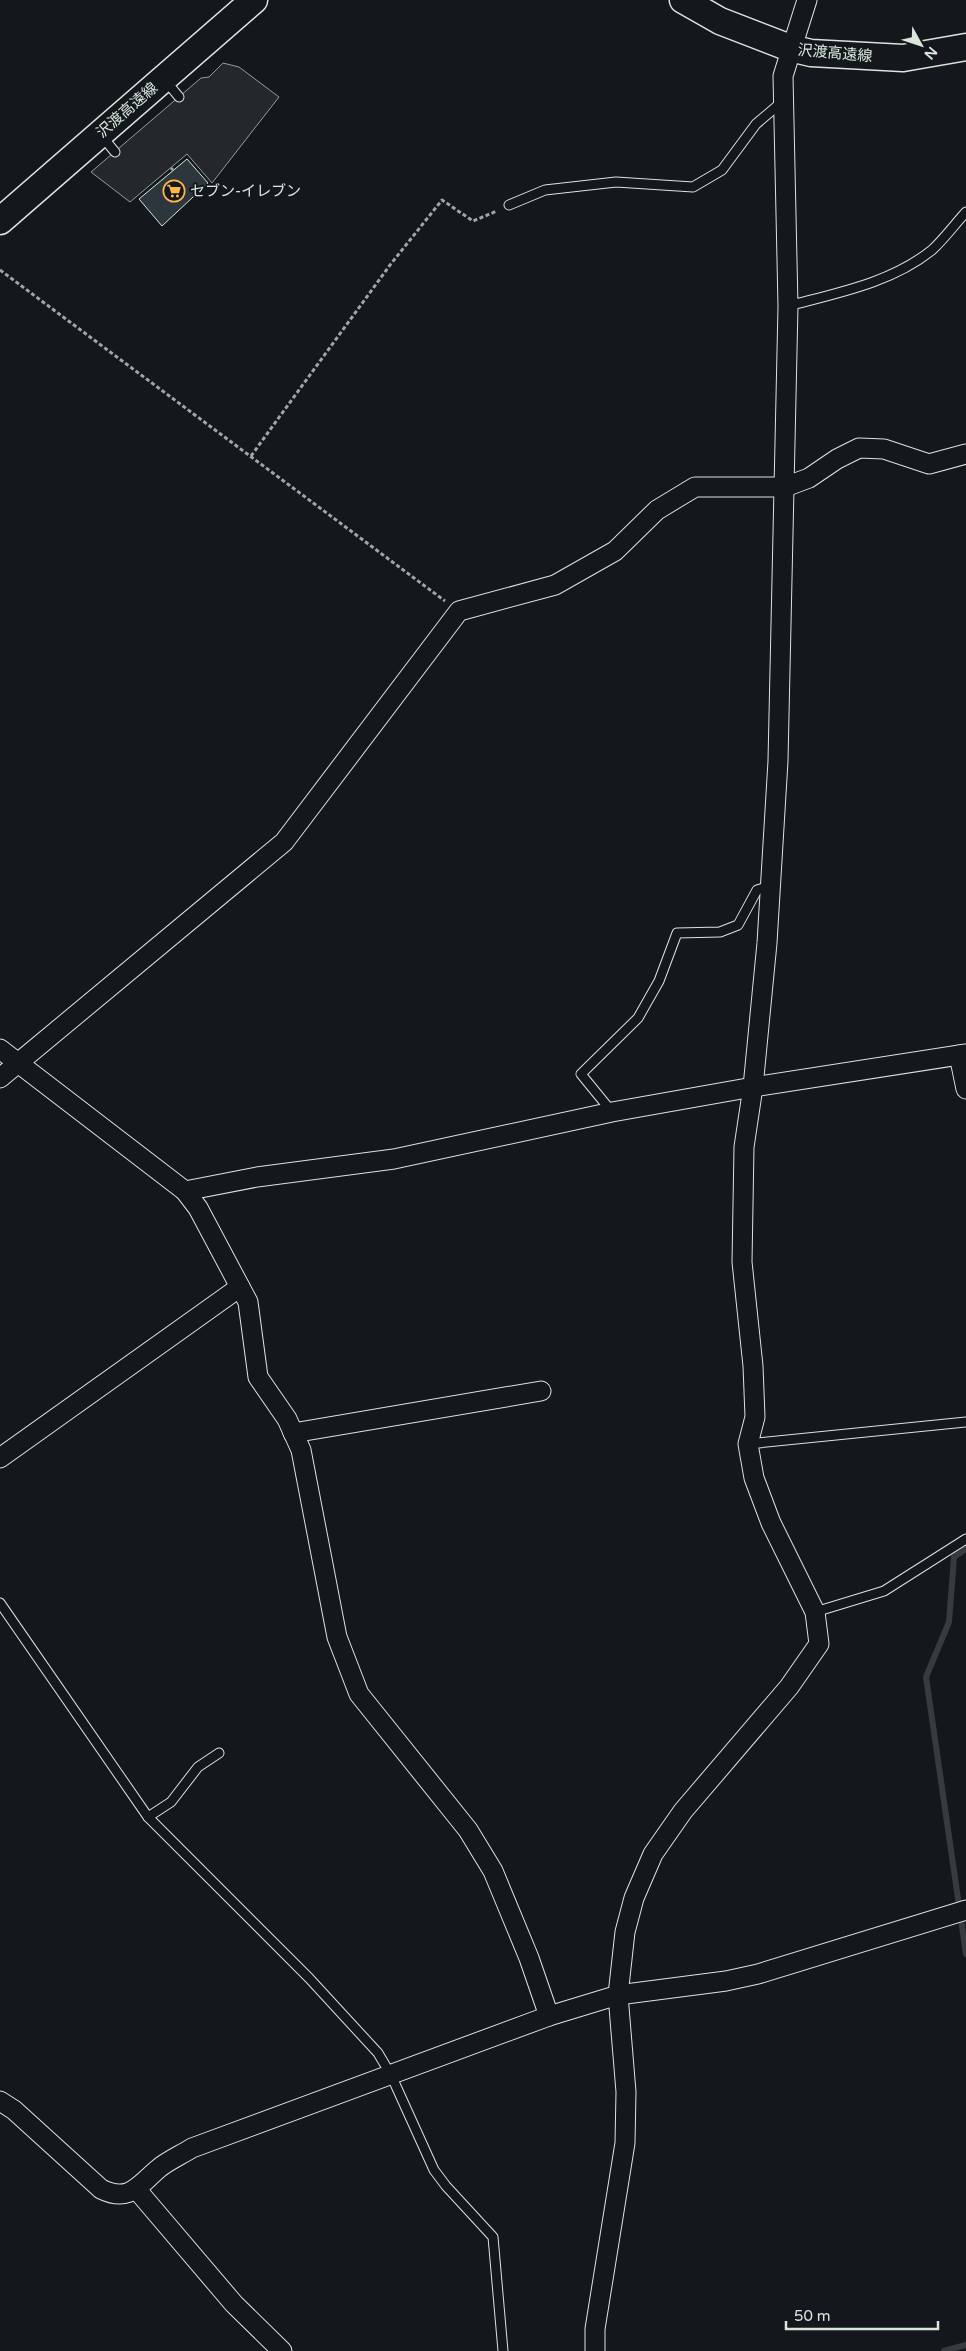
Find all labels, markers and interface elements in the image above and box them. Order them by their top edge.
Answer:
north arrow [896,20,946,70]
street label: 沢渡高遠線 [797,41,873,65]
text: N [920,43,941,63]
street label: 沢渡高遠線 [93,79,161,141]
supermarket icon: セブン-イレブン [162,179,186,203]
place label: セブン-イレブン [190,182,301,200]
scale bar [786,2298,938,2330]
text: 50 m [794,2307,831,2325]

